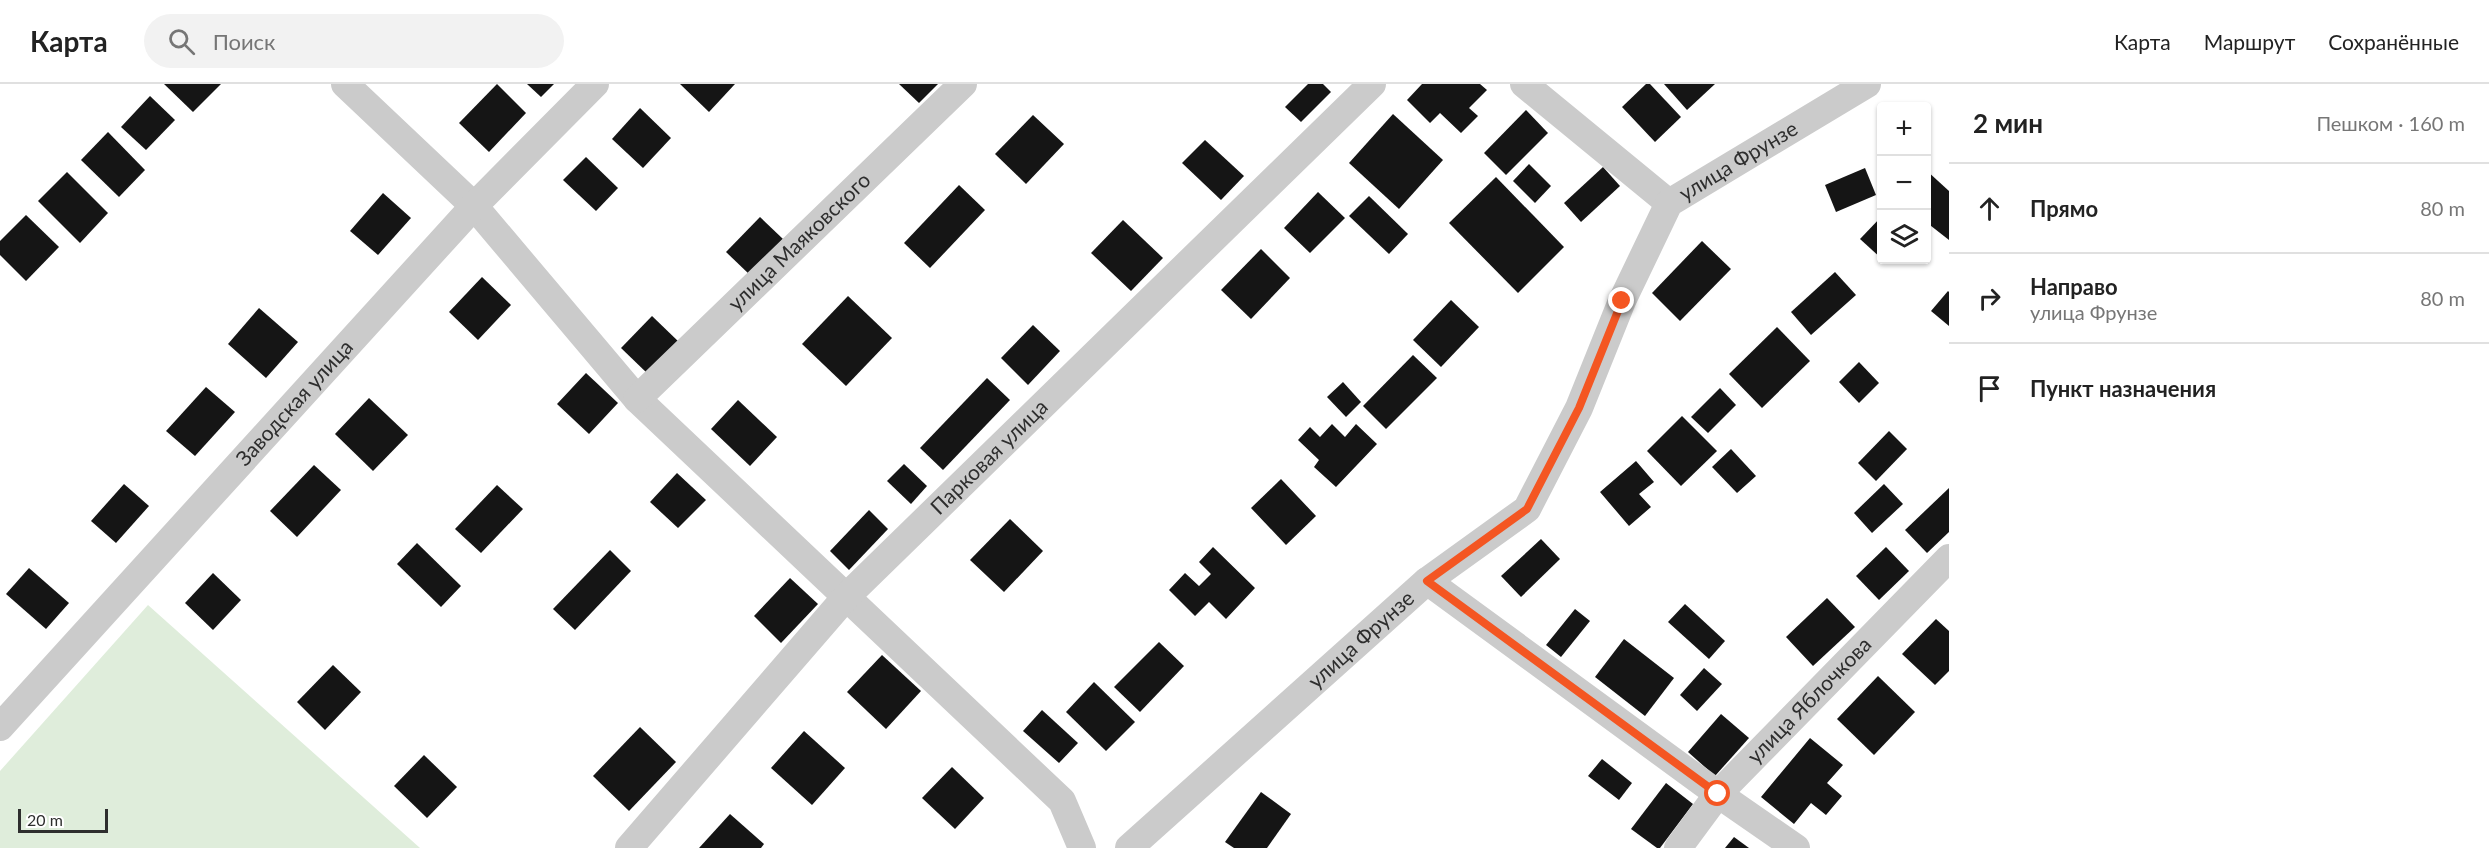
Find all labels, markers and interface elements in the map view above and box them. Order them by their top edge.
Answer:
search box [144,14,564,68]
text: Карта [30,24,108,58]
icon: search [165,25,198,58]
text: Поиск [213,28,276,55]
text: Карта [2114,29,2171,54]
text: Маршрут [2204,29,2295,54]
text: Сохранённые [2328,29,2459,54]
map controls [1877,102,1931,264]
button: + [1877,102,1931,156]
text: 2 мин [1973,107,2043,139]
text: Пешком · 160 m [2316,111,2465,135]
street label: улица Фрунзе [1674,115,1801,205]
button: − [1877,156,1931,210]
street label: улица Маяковского [722,166,875,315]
icon: ahead [1973,192,2006,225]
text: Прямо [2030,195,2098,222]
text: 80 m [2420,196,2465,220]
button: layers [1877,210,1931,264]
text: Направо [2030,273,2118,300]
icon: right [1973,282,2006,315]
text: 80 m [2420,286,2465,310]
route end [1608,287,1634,313]
text: улица Фрунзе [2030,300,2157,324]
street label: Заводская улица [230,334,357,470]
icon: arrive [1973,372,2006,405]
text: Пункт назначения [2030,375,2216,402]
street label: Парковая улица [925,394,1052,519]
street label: улица Фрунзе [1302,585,1419,693]
street label: улица Яблочкова [1741,631,1876,768]
route start [1704,780,1730,806]
scale bar [18,806,108,834]
text: 20 m [27,810,63,829]

